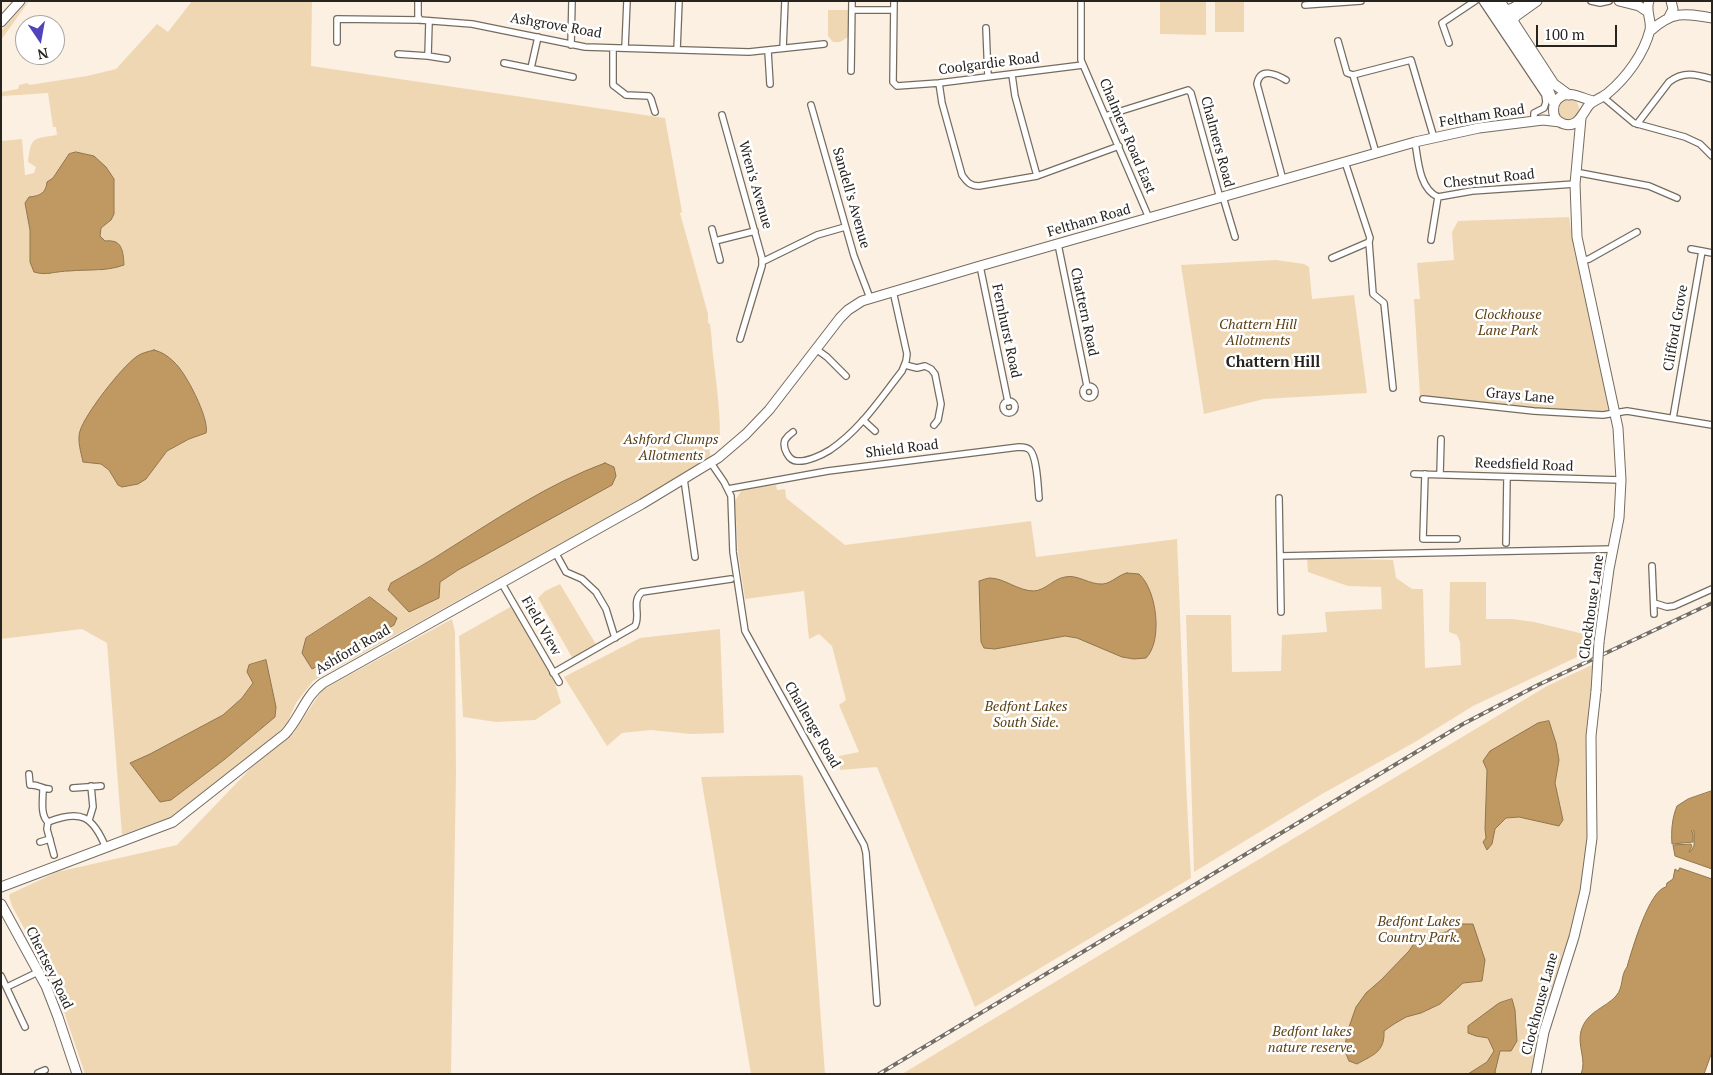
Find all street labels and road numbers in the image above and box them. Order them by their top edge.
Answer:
street label: Ashgrove Road [509,10,603,42]
street label: Coolgardie Road [937,49,1041,79]
street label: Chalmers Road East [1095,76,1159,196]
street label: Chalmers Road [1197,95,1237,189]
street label: Feltham Road [1438,101,1526,131]
street label: Wren's Avenue [734,139,776,231]
street label: Sandell's Avenue [829,146,873,250]
street label: Chestnut Road [1443,166,1535,192]
street label: Feltham Road [1045,201,1133,241]
street label: Chattern Road [1066,266,1102,358]
street label: Fernhurst Road [988,282,1024,380]
street label: Clifford Grove [1660,283,1692,373]
street label: Grays Lane [1485,385,1555,407]
street label: Shield Road [864,436,940,462]
street label: Reedsfield Road [1474,455,1574,475]
street label: Clockhouse Lane [1576,554,1608,660]
street label: Field View [517,594,565,658]
street label: Ashford Road [312,622,394,678]
street label: Challenge Road [780,679,844,771]
street label: Chertsey Road [22,924,76,1012]
street label: Clockhouse Lane [1518,951,1562,1057]

